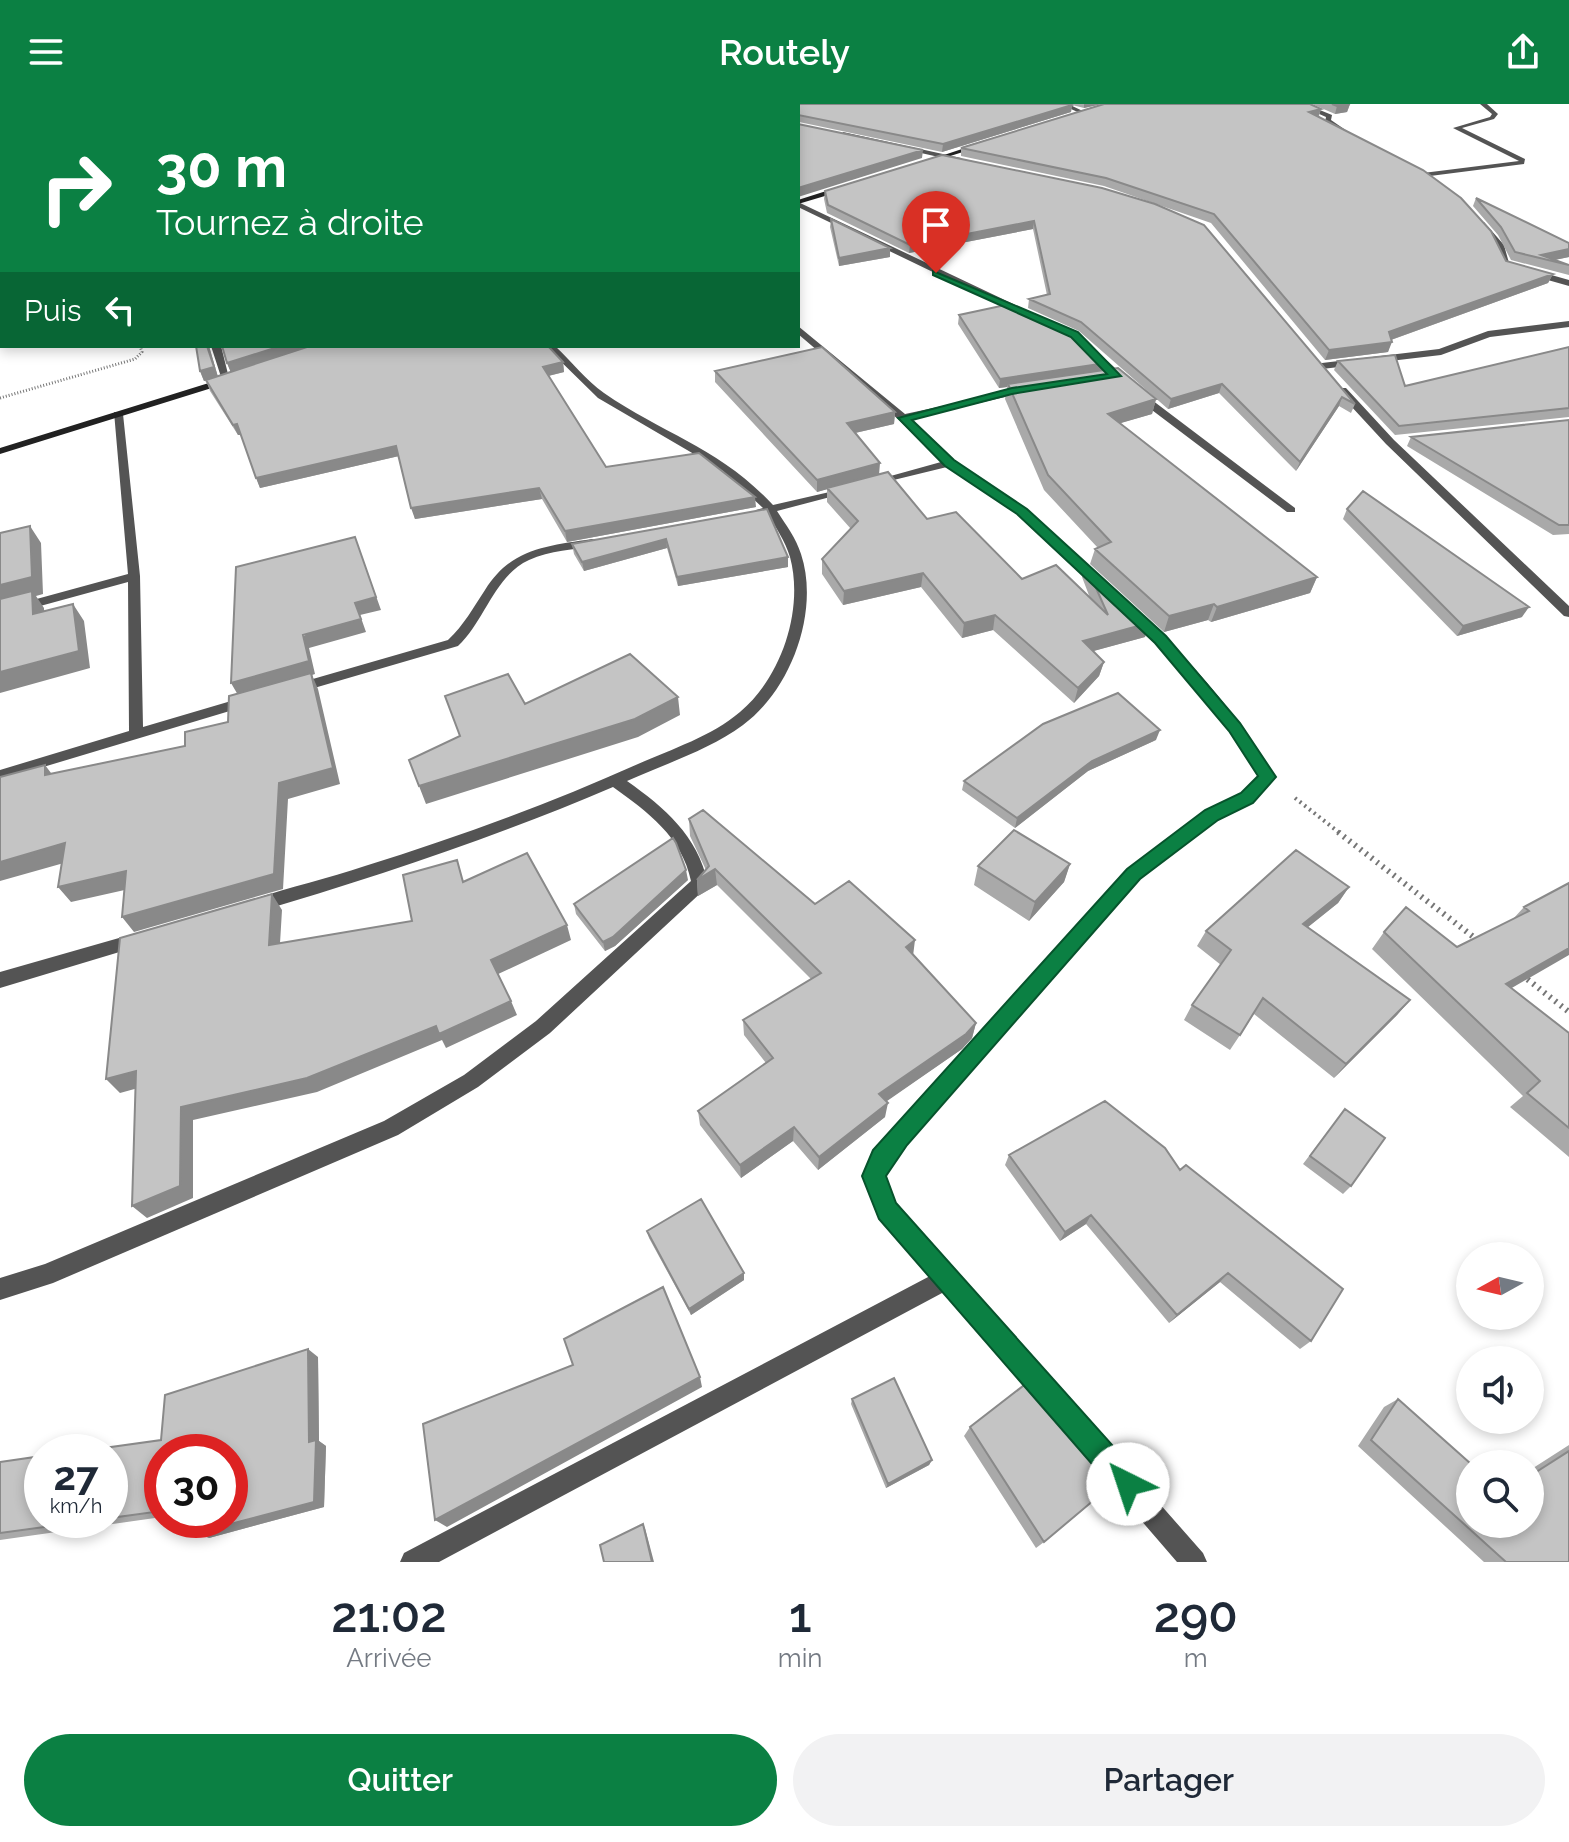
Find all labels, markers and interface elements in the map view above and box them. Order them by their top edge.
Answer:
icon: menu [24,30,68,74]
icon: share [1501,30,1545,74]
text: Routely [719,31,850,73]
text: 30 m [156,134,287,200]
icon: right [24,136,128,240]
pin [902,191,970,273]
text: Tournez à droite [156,201,424,243]
icon: arrive [914,203,958,247]
icon: left [98,288,142,332]
text: Puis [24,293,82,328]
north arrow [1456,1242,1544,1330]
map controls [1456,1242,1544,1538]
button: sound [1456,1346,1544,1434]
speed limit sign: 30 [144,1434,248,1538]
position arrow [1086,1442,1170,1526]
button: search [1456,1450,1544,1538]
text: 27 [53,1452,98,1499]
text: km/h [50,1494,102,1518]
text: 21:02 [331,1587,447,1643]
text: 1 [789,1587,811,1643]
text: 290 [1154,1587,1238,1643]
text: Arrivée [346,1643,432,1673]
text: min [778,1643,823,1673]
text: m [1184,1643,1208,1673]
button: Quitter [24,1734,777,1826]
button: Partager [793,1734,1545,1826]

